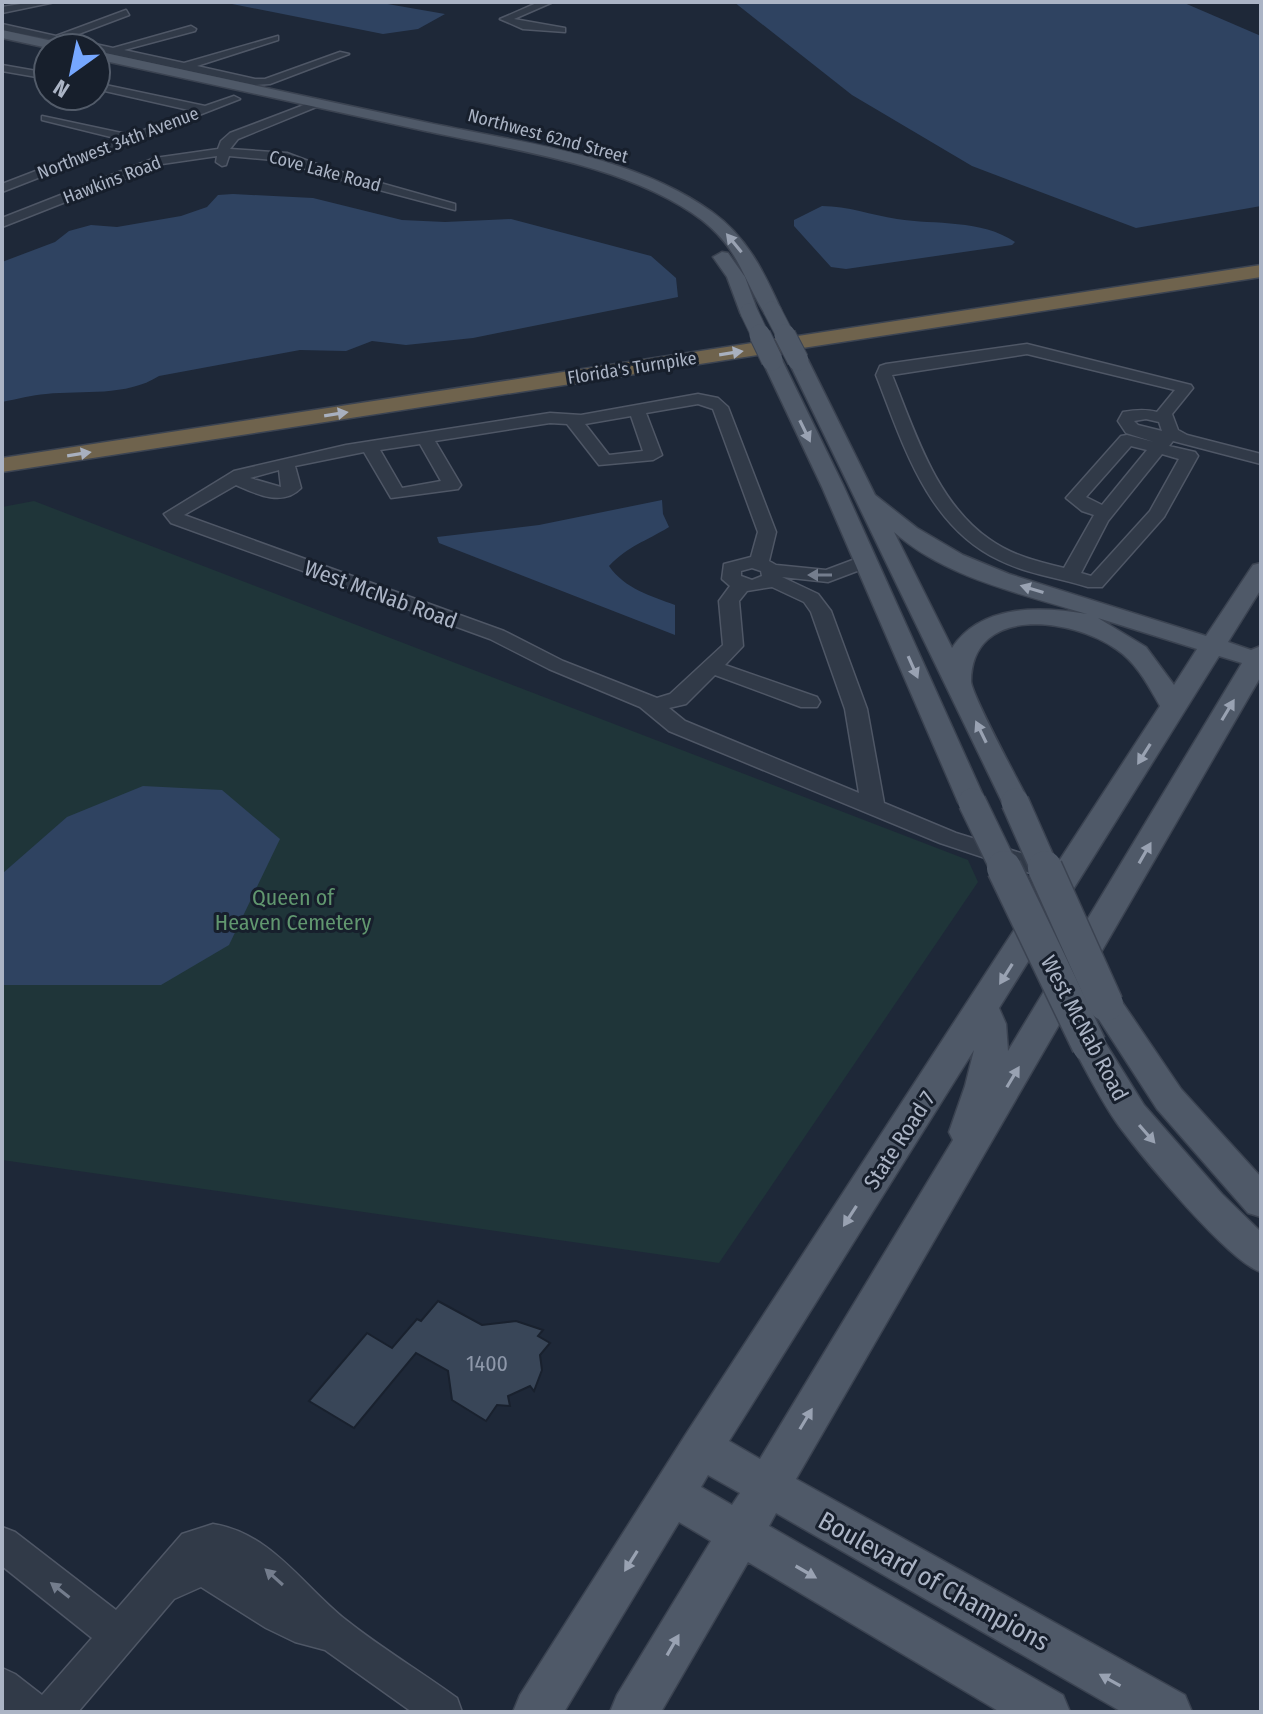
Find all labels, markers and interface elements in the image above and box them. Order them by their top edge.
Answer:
north arrow [32,32,112,112]
text: N [48,73,74,103]
street label: Northwest 34th Avenue [34,102,202,184]
street label: Northwest 62nd Street [466,104,631,168]
street label: Cove Lake Road [267,146,383,196]
street label: Hawkins Road [60,151,164,209]
one-way arrow [726,233,743,253]
one-way arrow [719,346,744,359]
street label: Florida's Turnpike [566,347,698,389]
one-way arrow [324,407,349,420]
one-way arrow [799,419,812,442]
one-way arrow [67,447,92,459]
street label: West McNab Road [301,554,461,635]
one-way arrow [806,569,832,581]
one-way arrow [1019,582,1043,595]
one-way arrow [906,656,919,679]
one-way arrow [1221,699,1235,721]
one-way arrow [974,721,988,744]
one-way arrow [1138,743,1152,765]
one-way arrow [1138,842,1152,864]
park label: Queen of Heaven Cemetery [215,884,371,936]
street label: West McNab Road [1035,951,1134,1105]
one-way arrow [999,963,1013,985]
one-way arrow [1006,1066,1020,1088]
street label: State Road 7 [858,1086,941,1194]
one-way arrow [1138,1123,1155,1143]
one-way arrow [843,1205,858,1227]
house number: 1400 [466,1350,508,1377]
one-way arrow [799,1408,813,1430]
street label: Boulevard of Champions [813,1505,1055,1658]
one-way arrow [625,1550,639,1572]
one-way arrow [795,1565,817,1579]
one-way arrow [265,1568,284,1586]
one-way arrow [50,1582,70,1598]
one-way arrow [666,1634,680,1656]
one-way arrow [1098,1673,1121,1687]

